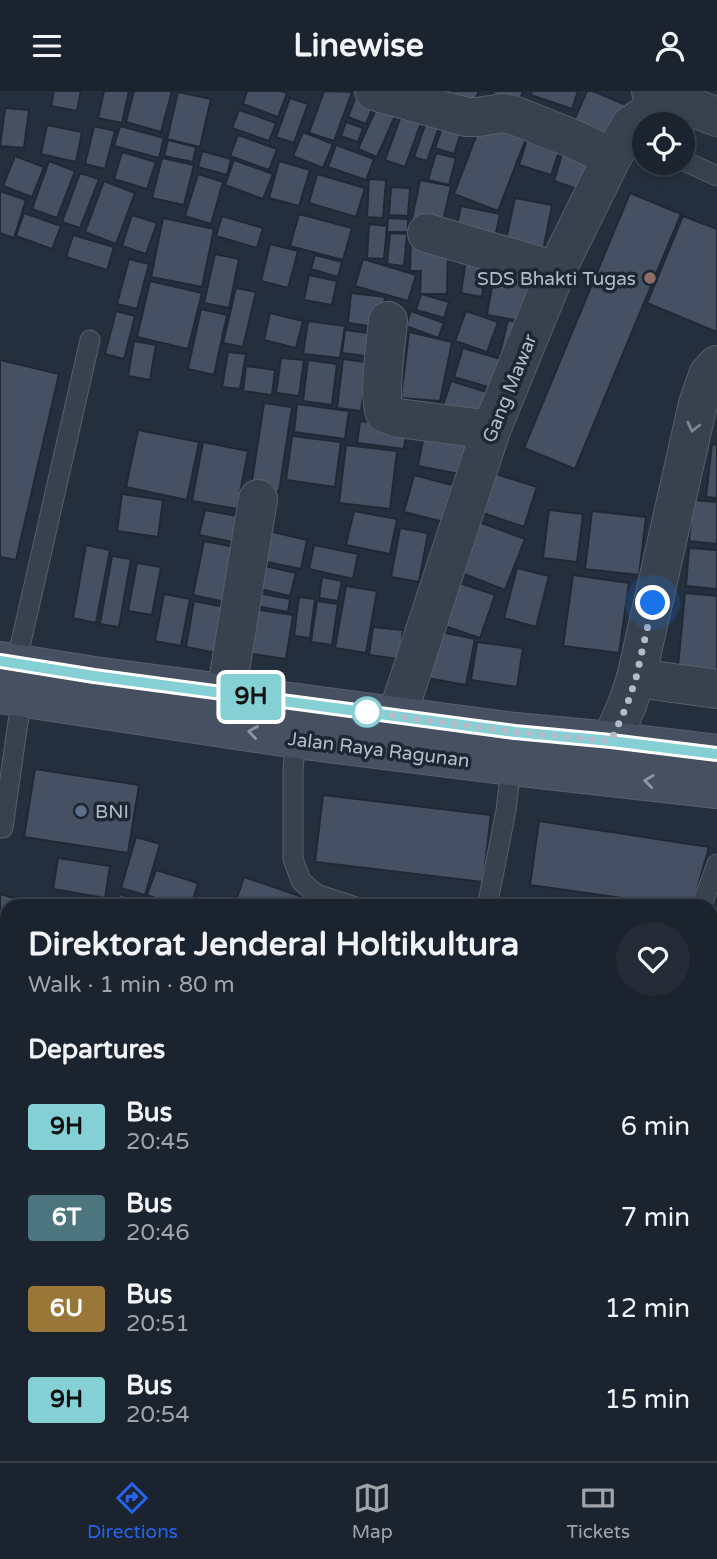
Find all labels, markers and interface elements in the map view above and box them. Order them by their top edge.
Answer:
icon: menu [28,27,66,65]
text: Linewise [293,27,424,65]
icon: person [651,27,689,65]
map controls [632,112,695,175]
button: locate [632,112,695,175]
place label: SDS Bhakti Tugas [477,268,636,290]
marker: SDS Bhakti Tugas [642,270,658,286]
street label: Gang Mawar [478,330,542,446]
one-way arrow [686,421,701,433]
your location [635,585,670,620]
line badge: 9H [219,674,282,720]
text: 9H [234,682,268,711]
unlabelled marker [352,697,382,727]
one-way arrow [247,725,259,740]
street label: Jalan Raya Ragunan [287,728,471,772]
one-way arrow [643,774,655,789]
place label: BNI [95,801,129,823]
marker: BNI [73,803,89,819]
button: heart [616,922,690,996]
text: Direktorat Jenderal Holtikultura [28,925,519,964]
text: Walk · 1 min · 80 m [28,971,235,999]
text: Departures [28,1034,165,1065]
text: Bus [126,1097,172,1128]
text: 6 min [621,1111,690,1142]
text: 9H [50,1112,83,1141]
text: 20:45 [126,1128,190,1156]
text: Bus [126,1188,172,1219]
text: 7 min [621,1202,690,1233]
text: 6T [52,1203,81,1232]
text: 20:46 [126,1219,190,1247]
text: Bus [126,1279,172,1310]
text: 12 min [604,1293,690,1324]
text: 6U [50,1294,83,1323]
text: 20:51 [126,1310,190,1338]
text: Bus [126,1370,172,1401]
text: 15 min [604,1384,690,1415]
text: 9H [50,1385,83,1414]
text: 20:54 [126,1401,190,1429]
tab: Directions [87,1479,178,1543]
tab: Map [352,1479,393,1543]
tab: Tickets [567,1479,630,1543]

